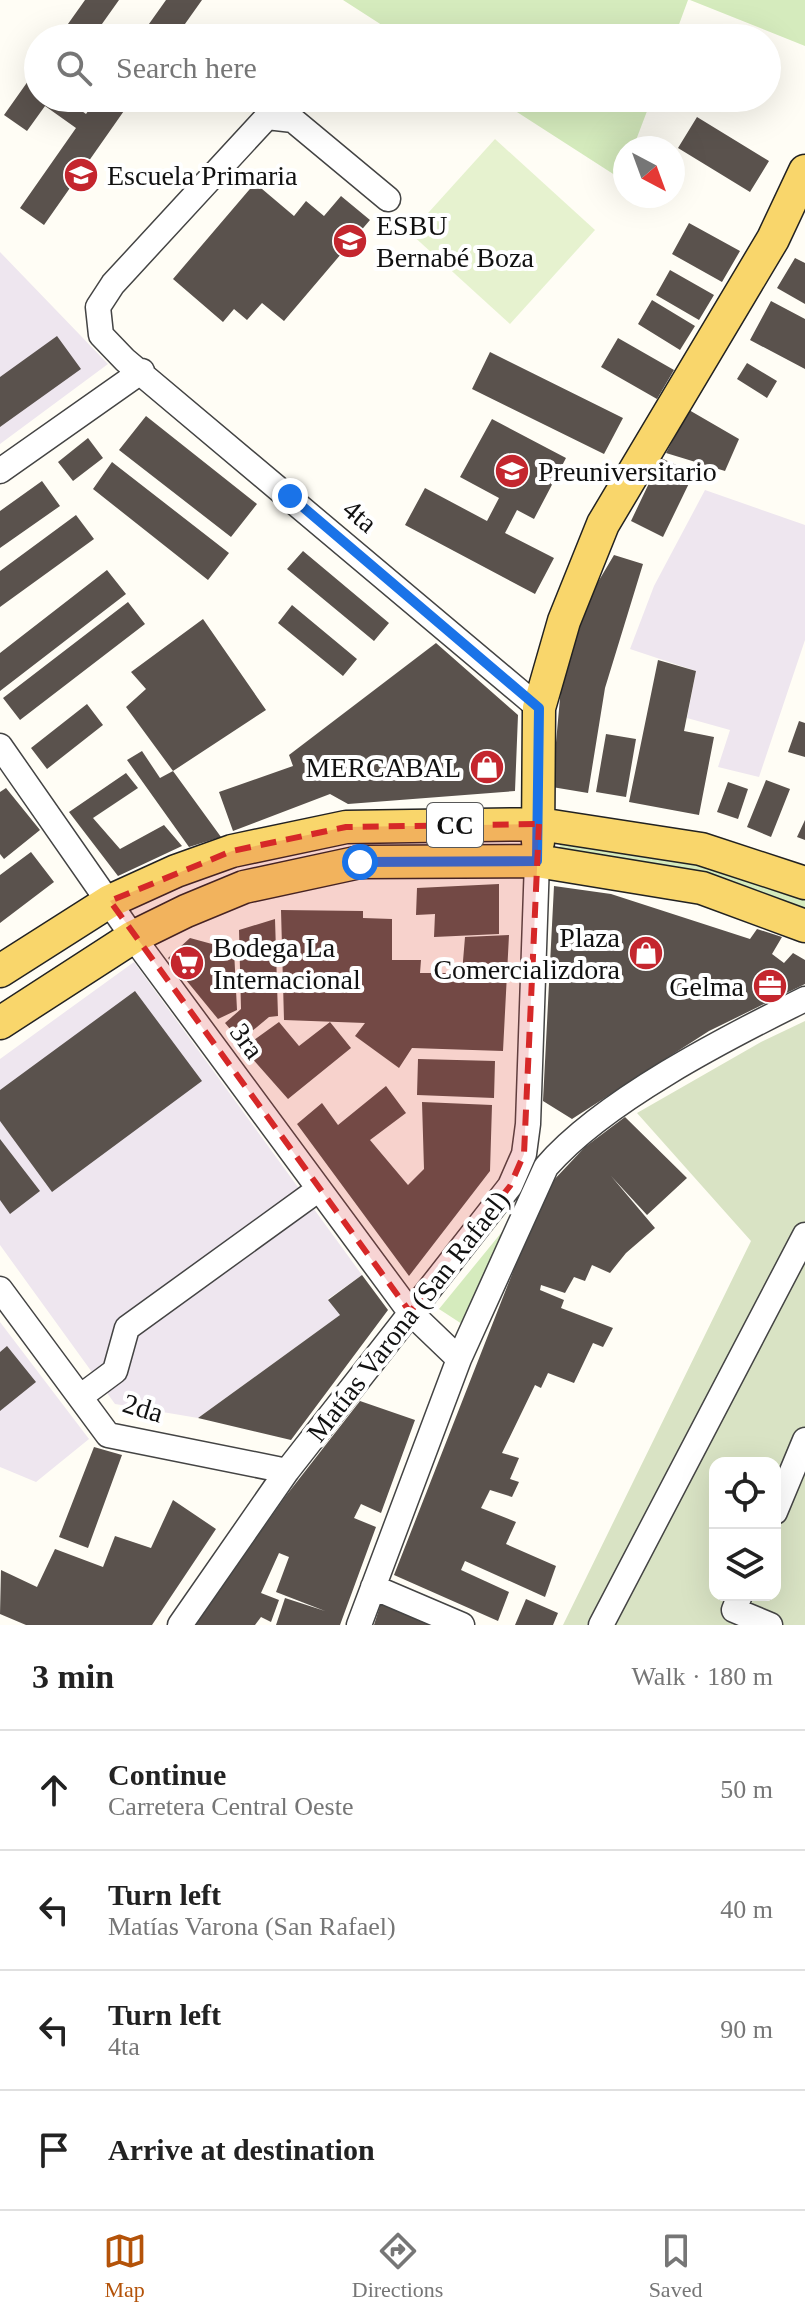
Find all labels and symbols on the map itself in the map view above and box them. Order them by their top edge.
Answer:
north arrow [613,136,685,208]
school or university icon: Escuela Primaria [62,156,100,194]
place label: Escuela Primaria [107,160,298,191]
place label: ESBU Bernabé Boza [376,210,534,273]
school or university icon: ESBU Bernabé Boza [331,222,369,260]
school or university icon: Preuniversitario [493,452,531,490]
place label: Preuniversitario [538,456,717,487]
route end [272,478,308,514]
street label: 4ta [337,493,383,539]
shop icon: MERCABAL [468,748,506,786]
place label: MERCABAL [305,752,461,783]
road number: CC [427,803,483,847]
route start [342,844,378,880]
place label: Plaza Comercializdora [433,922,621,985]
place label: Bodega La Internacional [213,932,361,995]
shop icon: Plaza Comercializdora [627,934,665,972]
supermarket icon: Bodega La Internacional [168,944,206,982]
office icon: Gelma [751,967,789,1005]
place label: Gelma [669,971,745,1002]
street label: 3ra [224,1017,270,1065]
street label: Matías Varona (San Rafael) [300,1184,516,1448]
street label: 2da [119,1387,167,1429]

